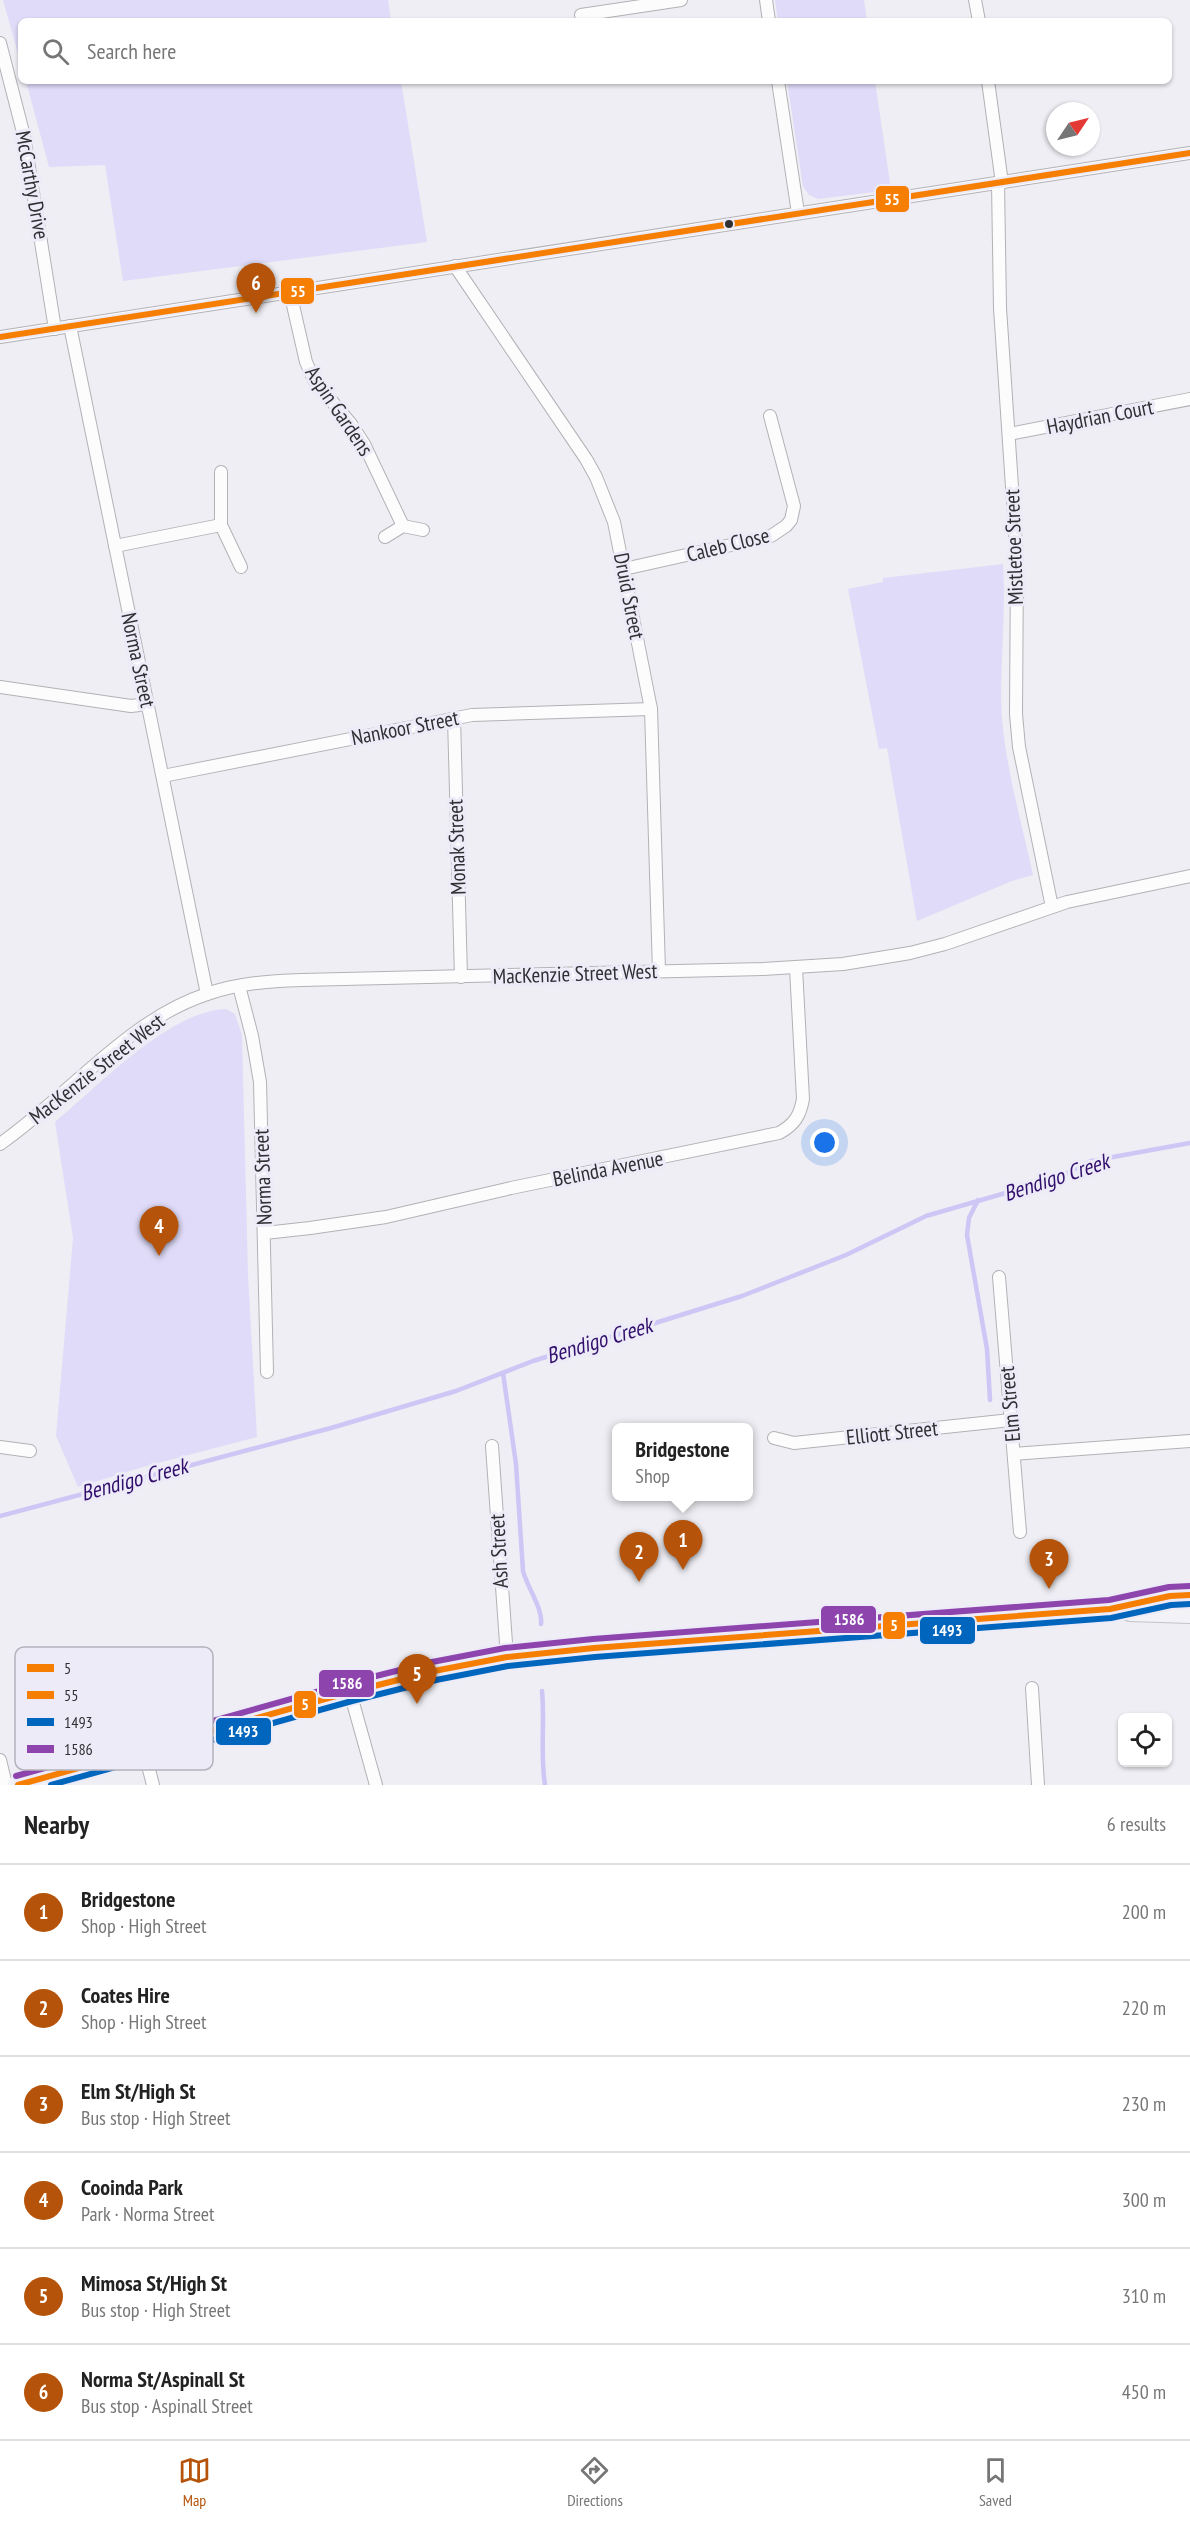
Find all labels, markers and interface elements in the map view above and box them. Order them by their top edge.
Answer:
search box [18,18,1172,84]
icon: search [39,35,72,68]
text: Search here [87,37,176,65]
north arrow [1046,102,1100,156]
street label: McCarthy Drive [10,129,55,241]
line badge: 55 [875,185,910,213]
text: 55 [884,189,900,209]
unlabelled marker [723,218,735,230]
pin: 6 [236,264,276,313]
line badge: 55 [280,277,315,305]
text: 55 [290,281,306,301]
street label: Aspin Gardens [299,360,379,461]
street label: Haydrian Court [1044,393,1156,440]
street label: Mistletoe Street [998,489,1029,605]
street label: Caleb Close [684,521,772,568]
street label: Druid Street [608,550,651,642]
street label: Norma Street [115,610,162,710]
street label: Nankoor Street [349,704,461,751]
street label: Monak Street [441,799,472,895]
street label: MacKenzie Street West [492,957,658,990]
street label: MacKenzie Street West [24,1007,170,1130]
street label: Norma Street [247,1128,278,1226]
your location [810,1128,839,1157]
street label: Belinda Avenue [550,1145,665,1192]
water label: Bendigo Creek [1000,1146,1115,1207]
pin: 4 [140,1206,178,1256]
water label: Bendigo Creek [543,1310,658,1369]
street label: Elm Street [993,1365,1026,1443]
street label: Elliott Street [845,1414,939,1451]
popup [612,1423,753,1501]
text: Bridgestone [635,1435,730,1463]
water label: Bendigo Creek [78,1451,193,1507]
text: Shop [635,1463,670,1489]
street label: Ash Street [483,1513,514,1589]
pin: 1 [664,1520,702,1570]
pin: 2 [620,1532,658,1582]
pin: 3 [1030,1540,1068,1589]
line badge: 1586 [820,1605,877,1634]
text: 1586 [834,1609,865,1629]
line badge: 5 [882,1611,906,1640]
text: 5 [890,1615,898,1635]
line badge: 1493 [919,1616,976,1645]
text: 1493 [932,1620,962,1640]
legend [15,1647,213,1770]
pin: 5 [398,1654,436,1704]
text: 5 [64,1658,71,1678]
line badge: 1586 [318,1669,375,1698]
text: 1586 [332,1673,363,1693]
text: 55 [64,1685,78,1705]
line badge: 5 [293,1690,317,1719]
text: 5 [301,1694,309,1714]
text: 1493 [64,1712,93,1732]
map controls [1118,1713,1172,1767]
button: locate [1118,1713,1172,1767]
line badge: 1493 [215,1717,272,1746]
text: 1493 [228,1721,258,1741]
text: 1586 [64,1739,93,1759]
text: Nearby [24,1808,89,1841]
text: 6 results [1107,1811,1166,1837]
text: Bridgestone [81,1885,175,1913]
text: 1 [39,1899,48,1925]
text: 200 m [1122,1899,1166,1925]
text: Shop · High Street [81,1913,207,1939]
text: Coates Hire [81,1981,170,2009]
text: 2 [39,1995,48,2021]
text: 220 m [1122,1995,1166,2021]
text: Shop · High Street [81,2009,207,2035]
text: Elm St/High St [81,2077,196,2105]
text: 3 [39,2091,48,2117]
text: 230 m [1122,2091,1166,2117]
text: Bus stop · High Street [81,2105,230,2131]
text: Cooinda Park [81,2173,183,2201]
text: 4 [39,2187,48,2213]
text: 300 m [1122,2187,1166,2213]
text: Park · Norma Street [81,2201,215,2227]
text: Mimosa St/High St [81,2269,227,2297]
text: 5 [39,2283,48,2309]
text: 310 m [1122,2283,1166,2309]
text: Bus stop · High Street [81,2297,230,2323]
text: Norma St/Aspinall St [81,2365,245,2393]
text: 6 [39,2379,48,2405]
text: 450 m [1122,2379,1166,2405]
text: Bus stop · Aspinall Street [81,2393,253,2419]
tab: Map [178,2454,211,2510]
tab: Directions [567,2454,623,2510]
tab: Saved [979,2454,1012,2510]

